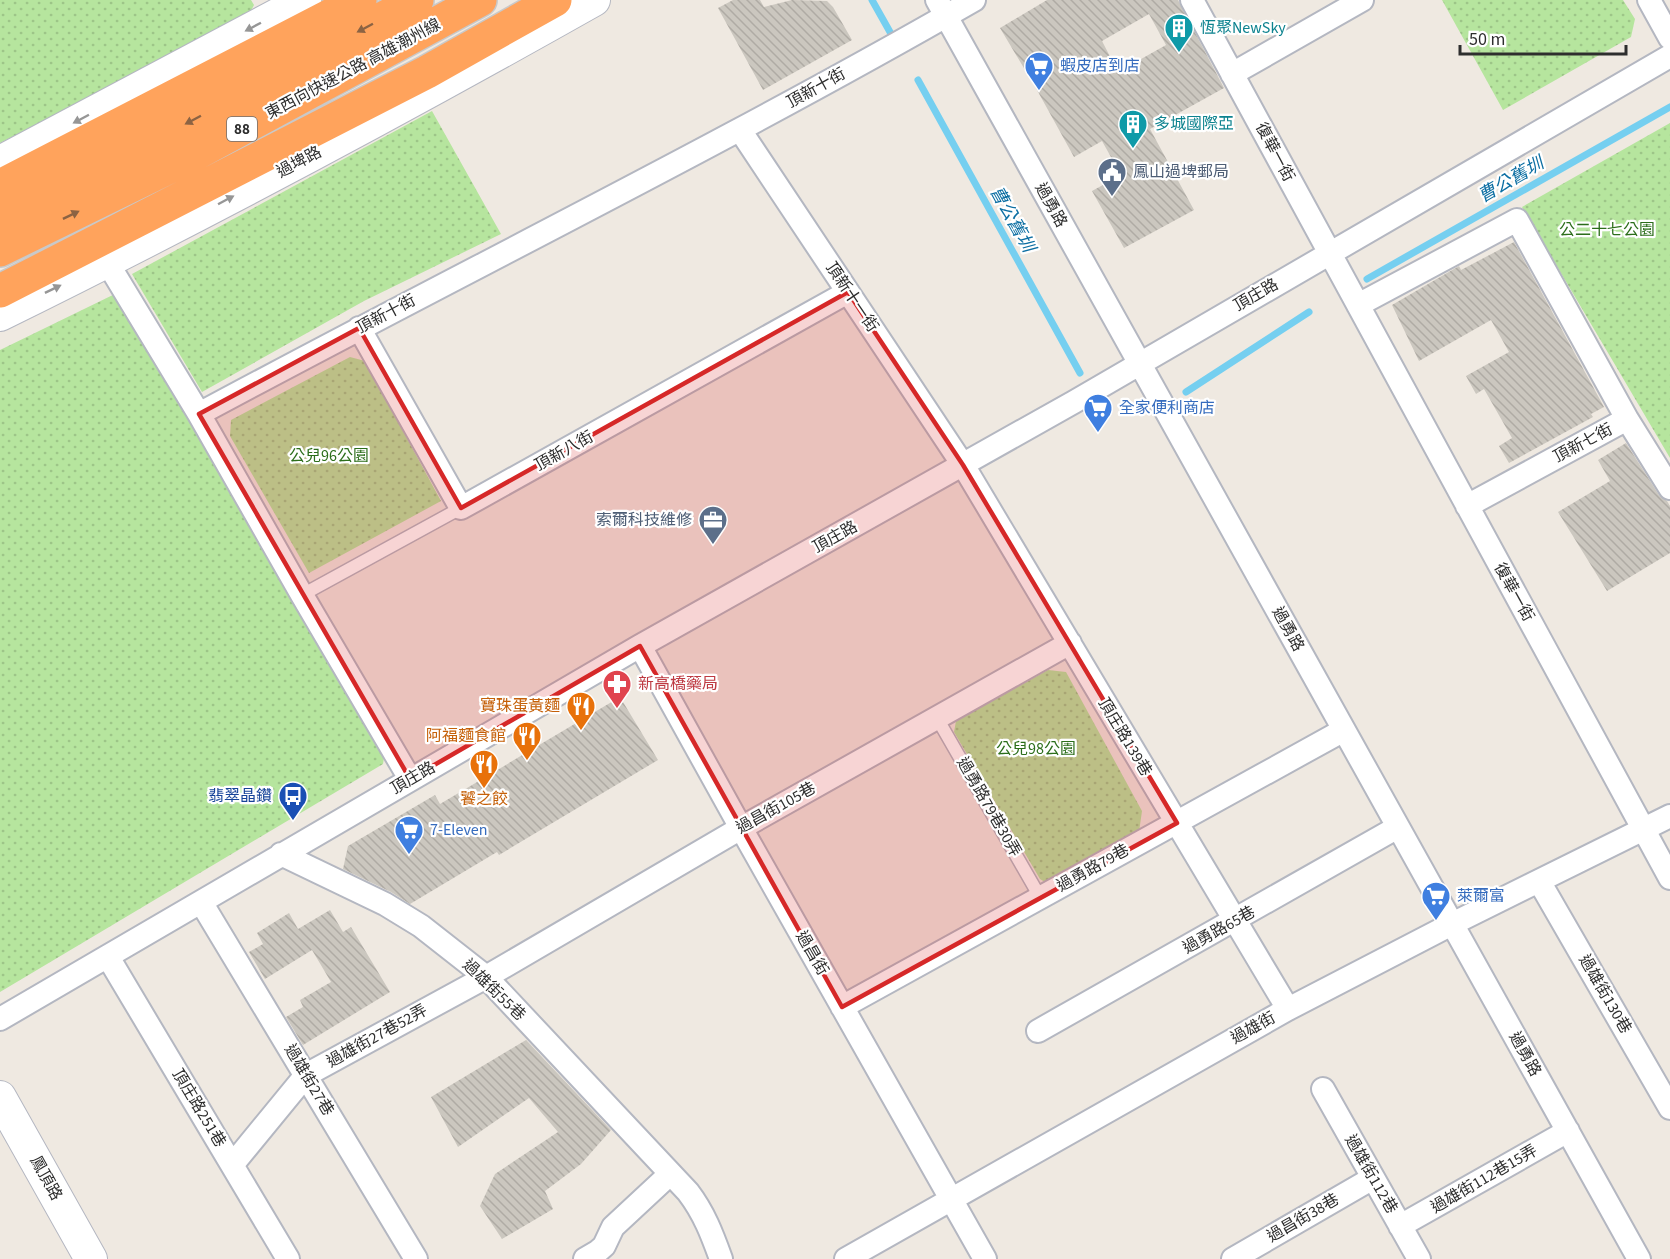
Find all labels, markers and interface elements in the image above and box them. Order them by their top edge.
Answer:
building icon: 恆聚NewSky [1163,12,1195,54]
street label: 東西向快速公路 高雄潮州線 [262,13,444,125]
place label: 恆聚NewSky [1200,17,1286,39]
scale bar [1460,18,1626,56]
one-way arrow [244,22,261,32]
one-way arrow [357,23,374,33]
text: 50 m [1469,27,1505,52]
supermarket icon: 蝦皮店到店 [1023,50,1055,92]
place label: 蝦皮店到店 [1060,55,1140,77]
street label: 頂新十街 [783,63,849,113]
building icon: 多城國際亞 [1117,108,1149,150]
place label: 多城國際亞 [1154,113,1234,135]
one-way arrow [72,114,89,124]
one-way arrow [185,115,202,125]
road number: 88 [227,117,257,141]
street label: 復華一街 [1250,119,1300,185]
street label: 過埤路 [273,141,325,183]
water label: 曹公舊圳 [1474,150,1551,209]
public building icon: 鳳山過埤郵局 [1096,156,1128,198]
place label: 鳳山過埤郵局 [1133,161,1229,183]
street label: 過勇路 [1030,179,1072,231]
water label: 曹公舊圳 [984,181,1042,259]
one-way arrow [218,195,235,205]
one-way arrow [63,211,80,220]
park label: 公二十七公園 [1559,219,1655,241]
street label: 頂新十一街 [821,258,883,336]
street label: 頂庄路 [1230,273,1282,317]
one-way arrow [44,284,61,294]
street label: 頂新十街 [353,289,419,339]
supermarket icon: 全家便利商店 [1082,392,1114,434]
place label: 全家便利商店 [1119,397,1215,419]
street label: 頂新七街 [1550,418,1616,468]
street label: 頂新八街 [531,426,597,476]
park label: 公兒96公園 [289,445,369,467]
office icon: 索爾科技維修 [697,504,729,546]
place label: 索爾科技維修 [596,509,692,531]
street label: 頂庄路 [809,516,861,558]
street label: 復華一街 [1489,559,1539,625]
street label: 過勇路 [1267,603,1309,655]
pharmacy icon: 新高橋藥局 [601,668,633,710]
place label: 新高橋藥局 [638,673,718,695]
restaurant icon: 寶珠蛋黃麵 [565,690,597,732]
street label: 頂庄路139巷 [1093,694,1157,780]
place label: 寶珠蛋黃麵 [480,695,560,717]
restaurant icon: 阿福麵食館 [511,720,543,762]
place label: 阿福麵食館 [426,725,506,747]
park label: 公兒98公園 [996,738,1076,760]
restaurant icon: 饕之餃 [468,748,500,790]
street label: 過勇路79巷30弄 [952,753,1026,861]
street label: 頂庄路 [387,756,439,800]
street label: 過昌街105巷 [732,777,820,839]
bus stop icon: 翡翠晶鑽 [277,780,309,822]
place label: 翡翠晶鑽 [208,785,272,807]
place label: 饕之餃 [460,788,508,810]
supermarket icon: 7-Eleven [393,814,425,856]
place label: 7-Eleven [430,819,488,841]
street label: 過勇路79巷 [1053,839,1133,897]
supermarket icon: 萊爾富 [1420,880,1452,922]
place label: 萊爾富 [1457,885,1505,907]
street label: 過勇路65巷 [1179,901,1259,959]
street label: 過昌街 [790,927,834,979]
street label: 過雄街130巷 [1574,950,1636,1038]
street label: 過雄街55巷 [458,954,530,1026]
street label: 過雄街27巷52弄 [323,999,431,1073]
street label: 過雄街 [1227,1007,1279,1049]
street label: 過勇路 [1504,1028,1546,1080]
street label: 過雄街27巷 [279,1040,339,1120]
street label: 頂庄路251巷 [167,1065,231,1151]
street label: 過雄街112巷 [1340,1130,1402,1218]
street label: 過雄街112巷15弄 [1427,1140,1541,1218]
street label: 鳳頂路 [25,1152,67,1204]
street label: 過昌街38巷 [1263,1188,1343,1248]

